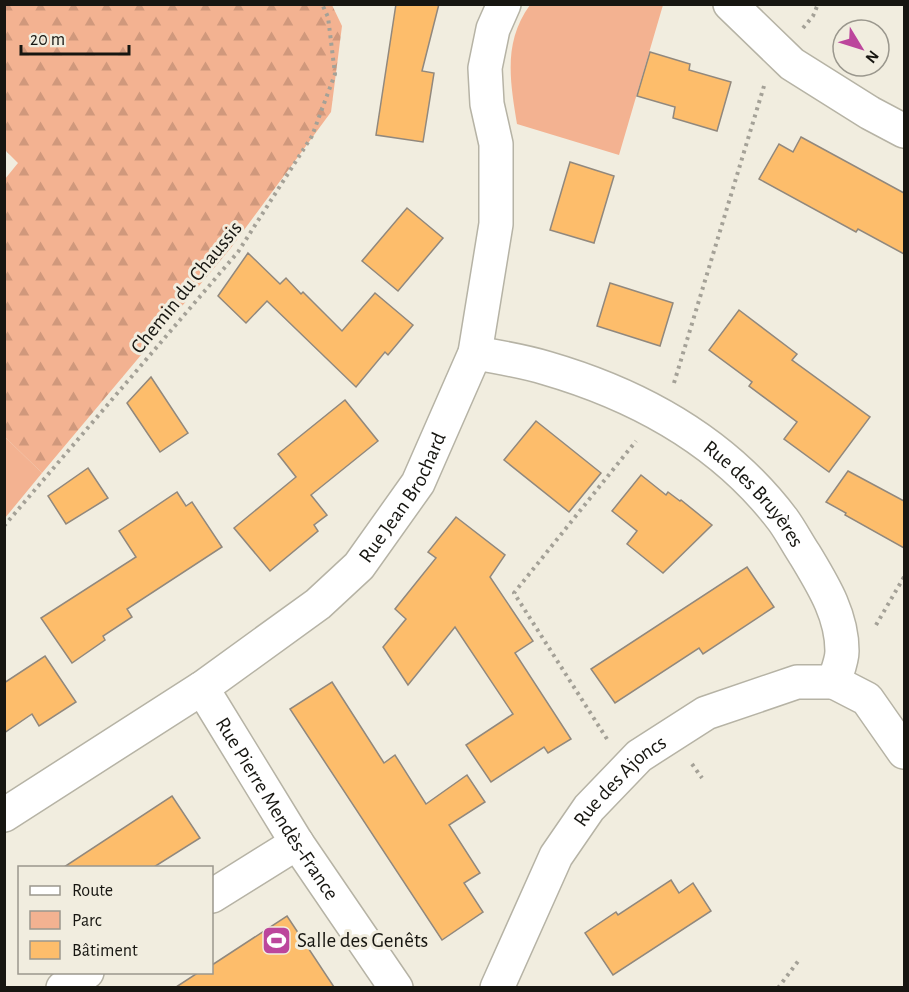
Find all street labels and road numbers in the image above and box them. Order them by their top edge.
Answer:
street label: Chemin du Chaussis [127,217,246,357]
street label: Rue Jean Brochard [355,429,450,567]
street label: Rue des Bruyères [700,436,807,551]
street label: Rue Pierre Mendès-France [212,714,342,904]
street label: Rue des Ajoncs [570,732,670,830]

